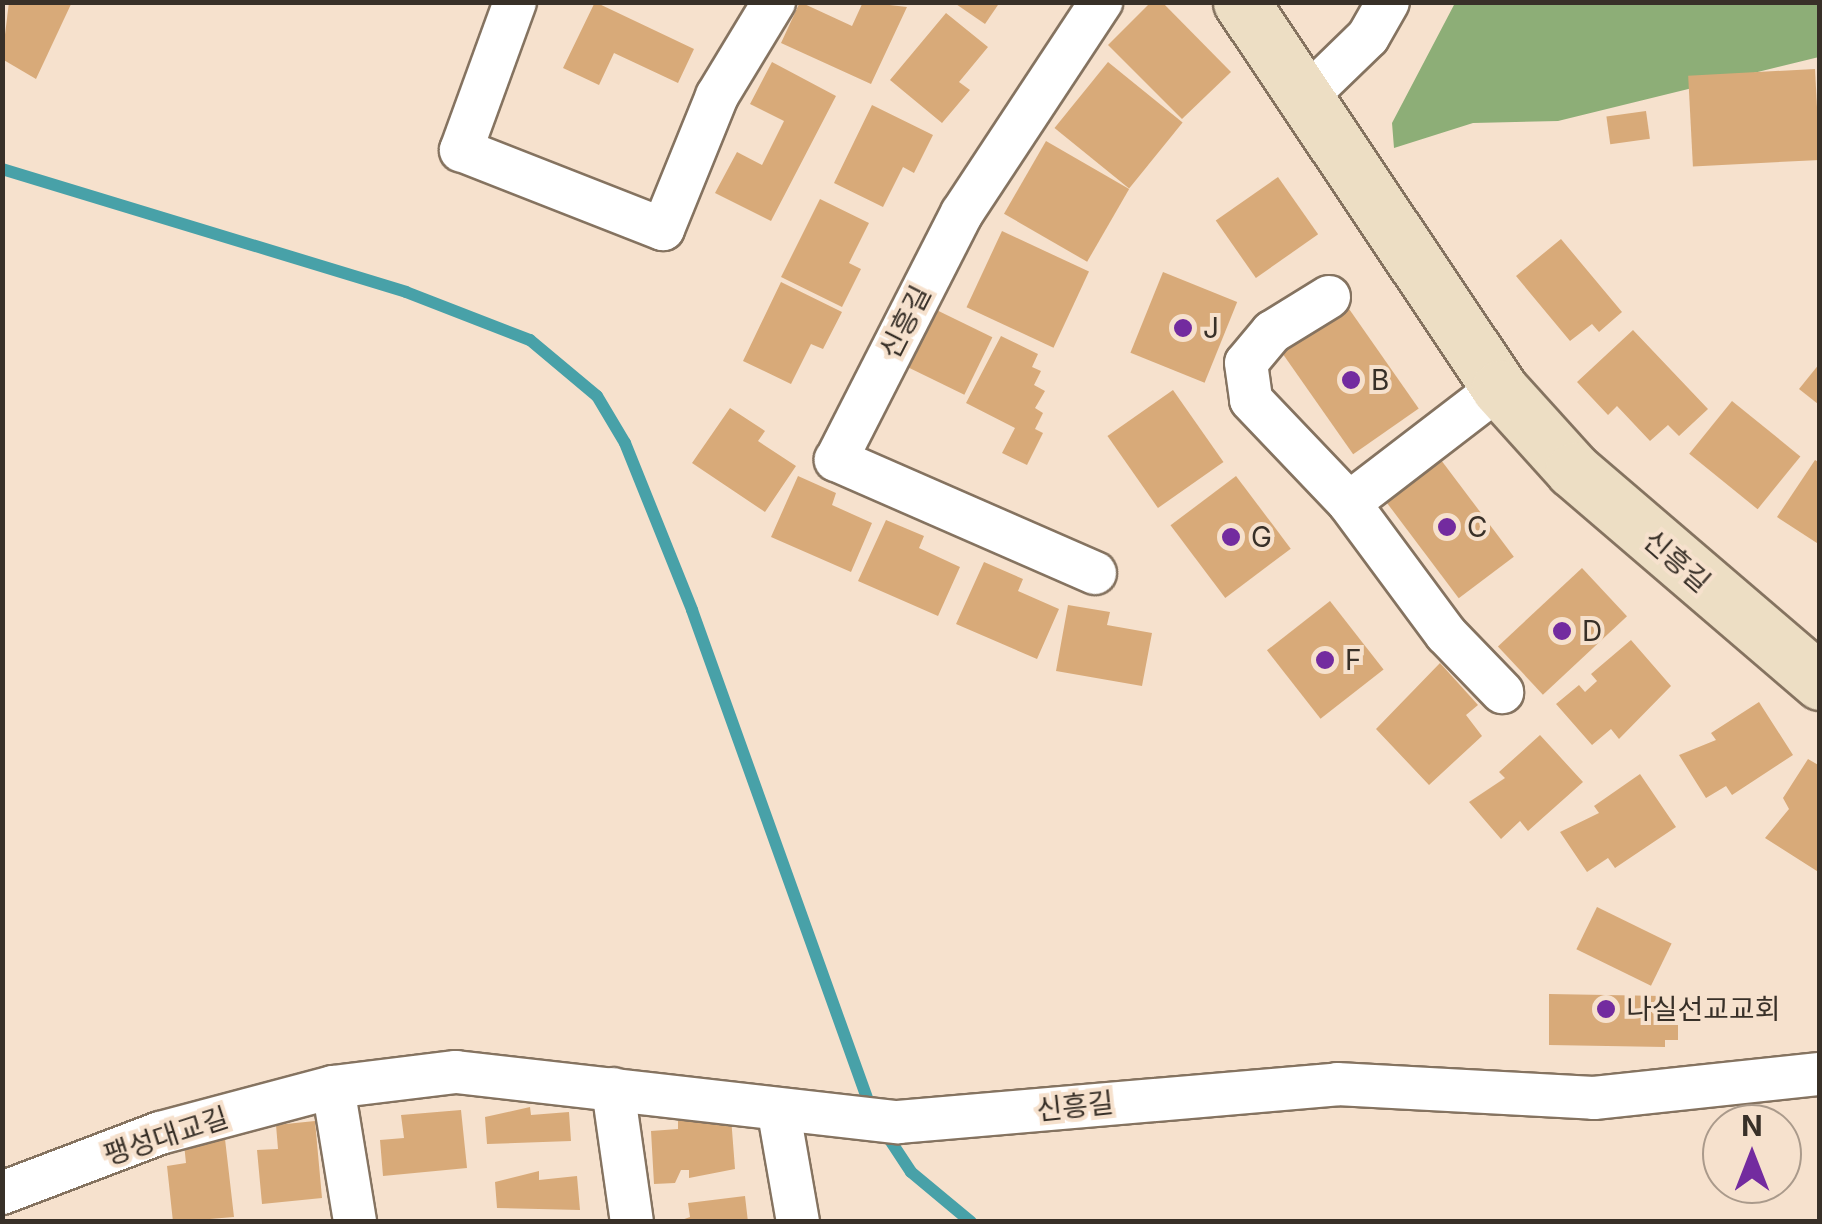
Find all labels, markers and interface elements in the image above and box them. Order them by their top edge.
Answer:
street label: 신흥길 [872,280,938,364]
place label: J [1203,311,1219,345]
marker: J [1172,317,1194,339]
place label: B [1371,363,1389,397]
marker: B [1340,369,1362,391]
place label: C [1467,510,1487,544]
marker: C [1436,516,1458,538]
place label: G [1251,520,1272,554]
street label: 신흥길 [1637,523,1717,599]
marker: G [1220,526,1242,548]
place label: D [1582,614,1602,648]
marker: D [1551,620,1573,642]
place label: F [1345,643,1362,677]
marker: F [1314,649,1336,671]
place label: 나실선교교회 [1626,992,1781,1026]
marker: 나실선교교회 [1595,998,1617,1020]
street label: 신흥길 [1035,1085,1115,1127]
street label: 팽성대교길 [100,1100,232,1172]
north arrow [1702,1104,1802,1204]
text: N [1741,1109,1763,1143]

